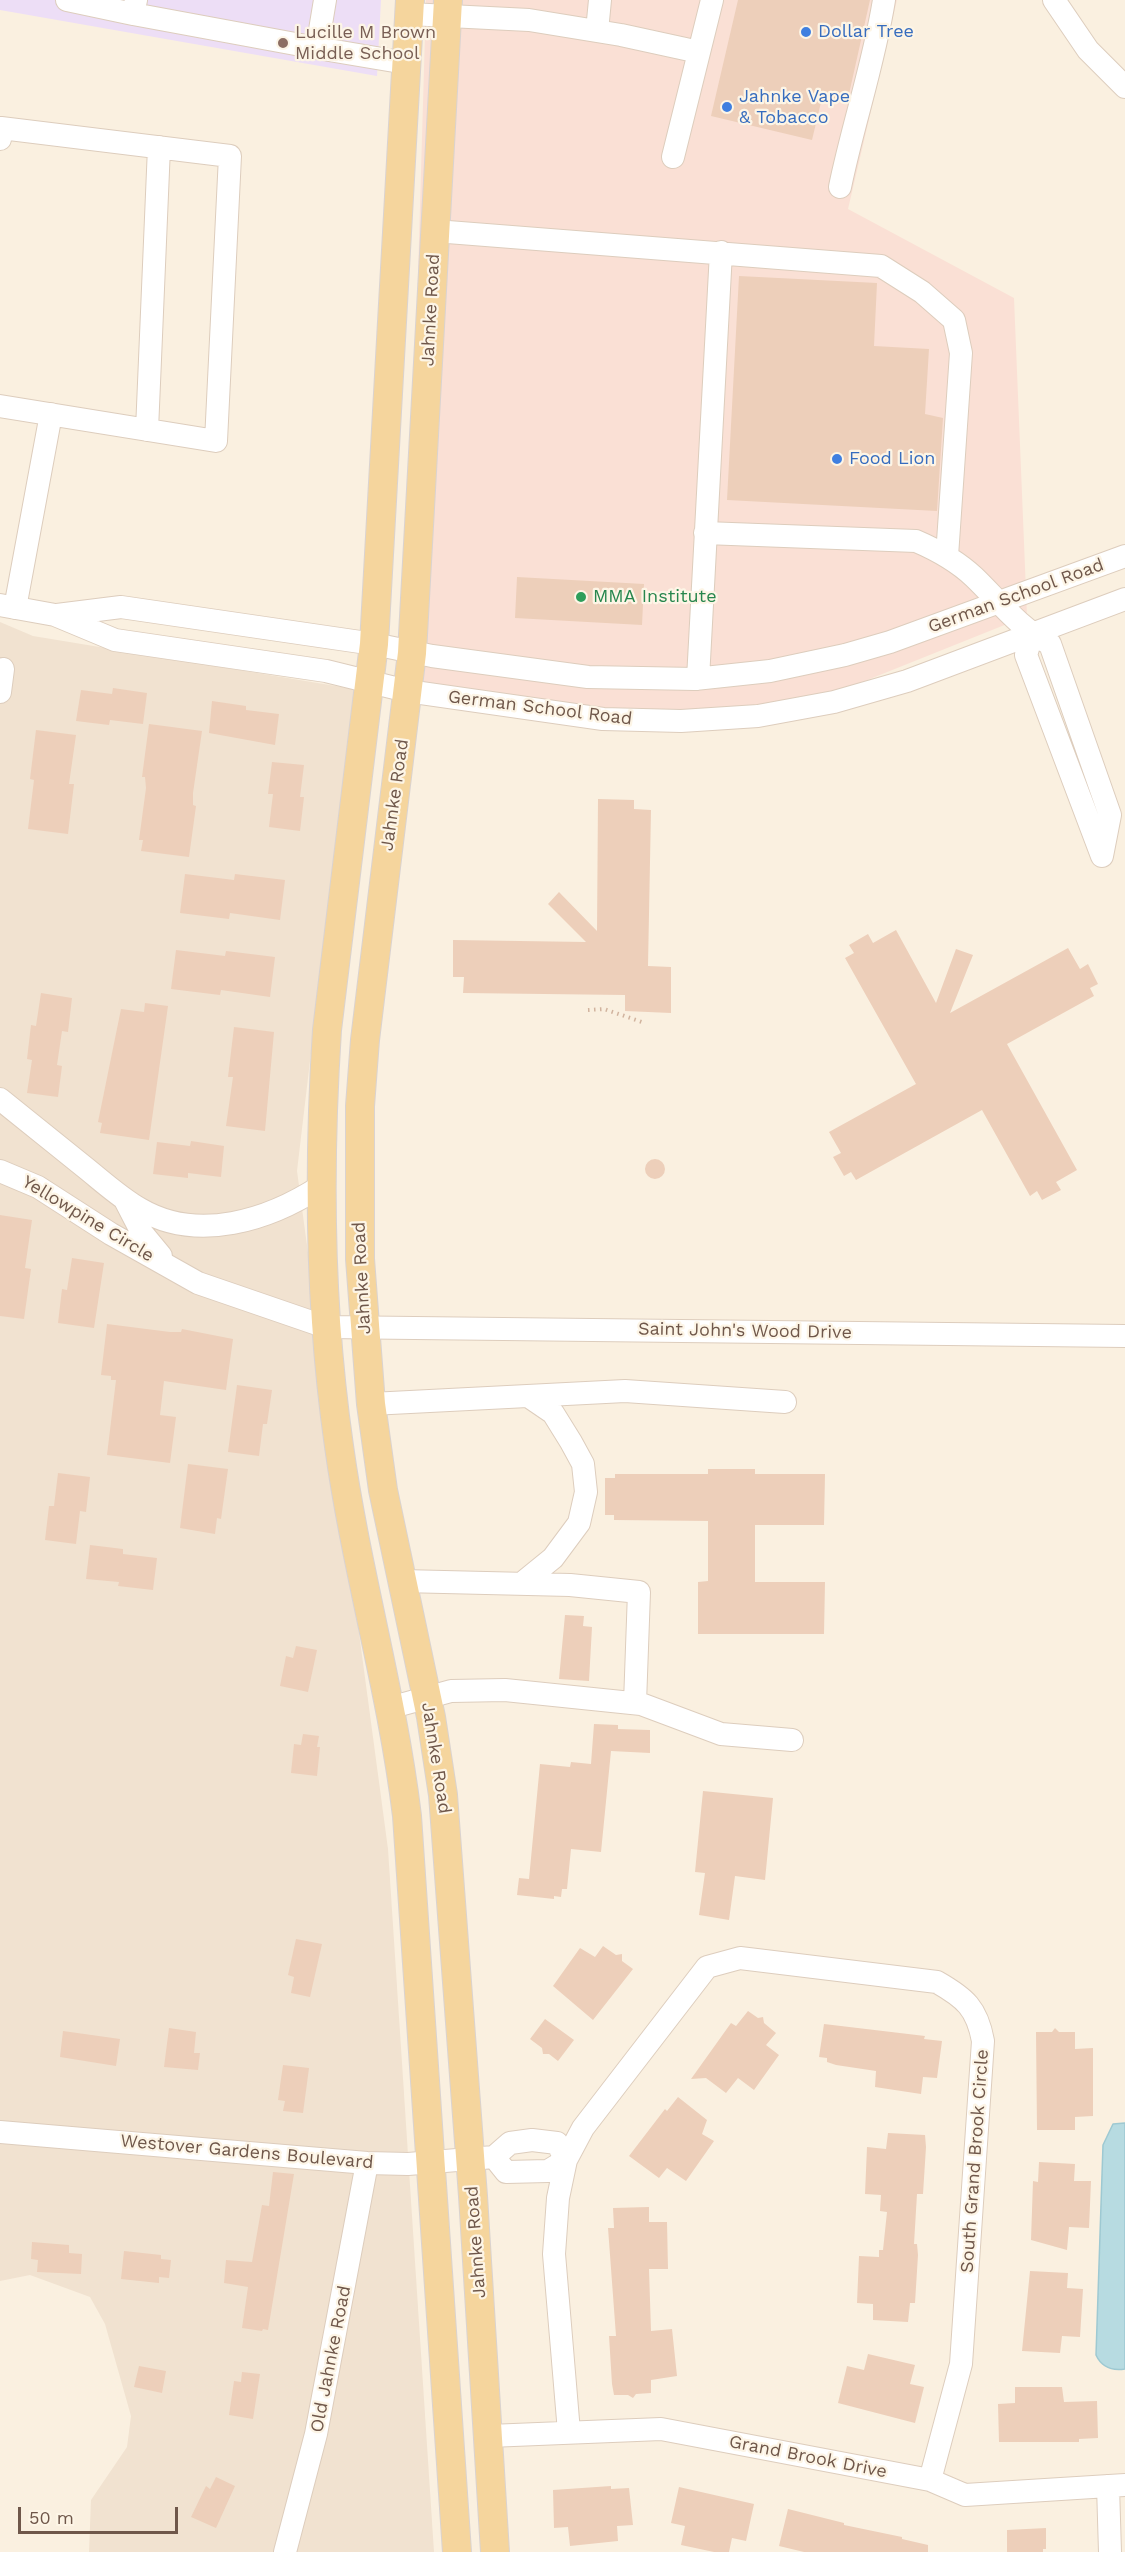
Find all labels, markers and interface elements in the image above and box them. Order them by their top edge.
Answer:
place label: Dollar Tree [818,21,914,43]
place label: Lucille M Brown Middle School [295,22,436,64]
marker: Dollar Tree [799,25,813,39]
marker: Lucille M Brown Middle School [276,36,290,50]
place label: Jahnke Vape & Tobacco [739,86,850,128]
marker: Jahnke Vape & Tobacco [720,100,734,114]
street label: Jahnke Road [417,253,445,367]
place label: Food Lion [849,448,936,470]
marker: Food Lion [830,452,844,466]
street label: German School Road [925,554,1107,638]
place label: MMA Institute [593,586,717,608]
marker: MMA Institute [574,590,588,604]
street label: German School Road [447,686,633,730]
street label: Jahnke Road [376,738,414,852]
street label: Yellowpine Circle [18,1171,158,1267]
street label: Jahnke Road [348,1221,376,1335]
street label: Saint John's Wood Drive [638,1318,852,1344]
street label: Jahnke Road [417,1701,455,1815]
street label: South Grand Brook Circle [956,2048,994,2274]
street label: Westover Gardens Boulevard [120,2130,374,2174]
street label: Jahnke Road [461,2185,491,2299]
street label: Old Jahnke Road [306,2284,356,2434]
street label: Grand Brook Drive [727,2431,889,2483]
scale bar [21,2495,182,2533]
text: 50 m [29,2507,74,2528]

